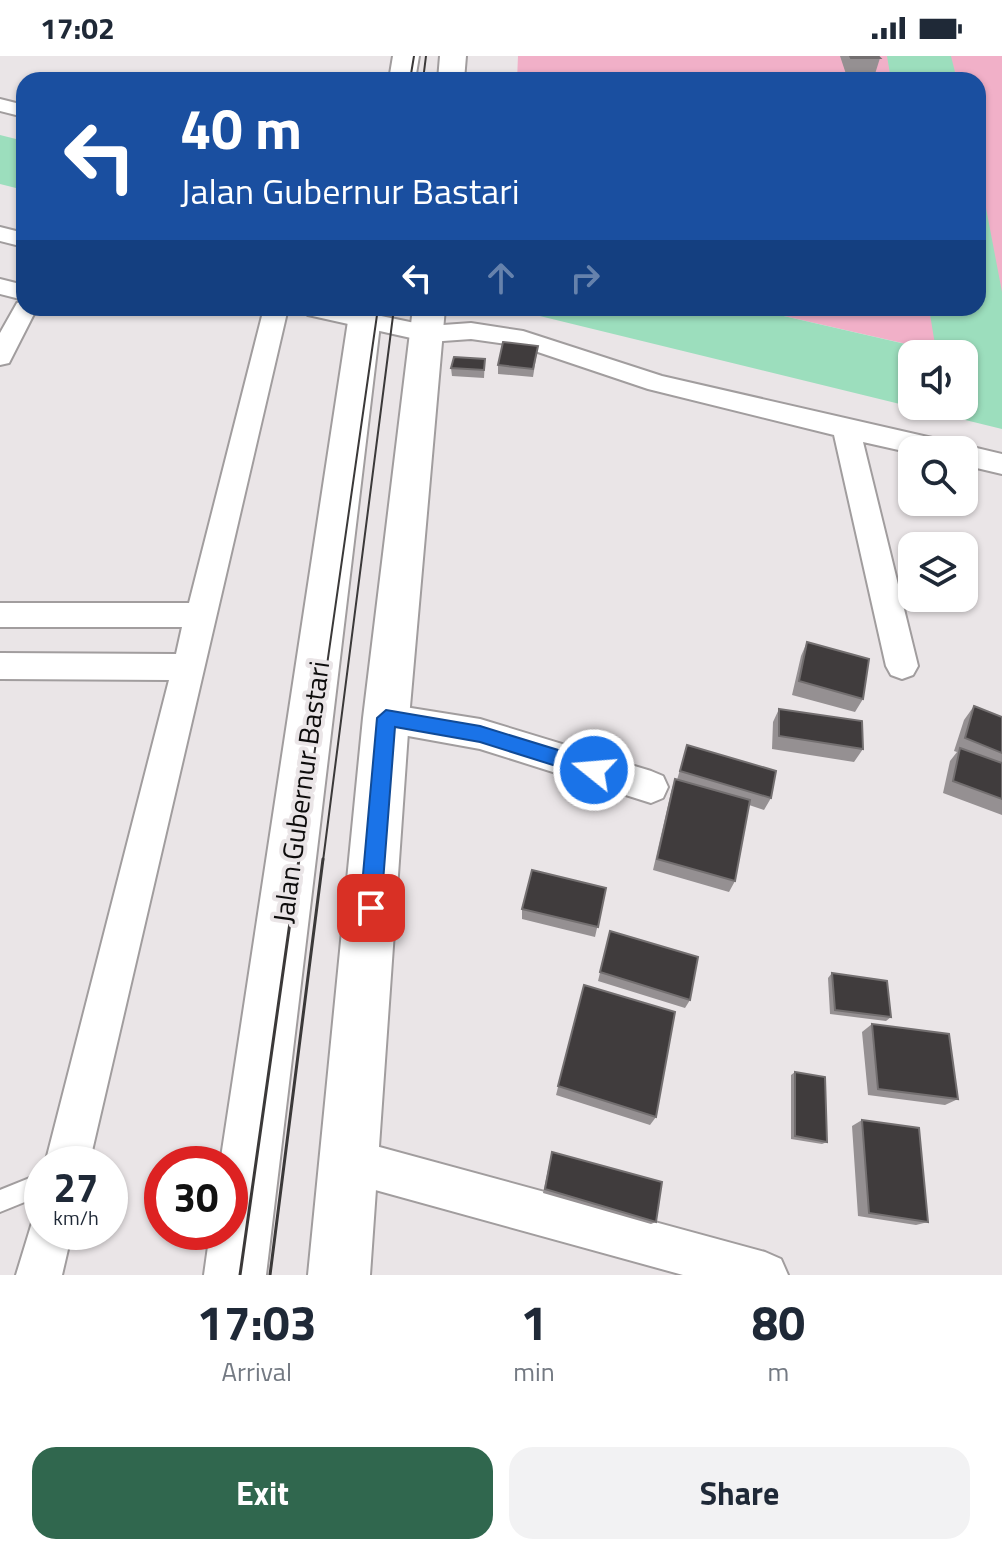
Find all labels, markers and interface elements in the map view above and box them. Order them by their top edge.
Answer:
text: 17:02 [40,5,115,51]
text: 40 m [180,86,302,171]
icon: left [48,104,152,208]
text: Jalan Gubernur Bastari [180,163,520,218]
icon: left [395,256,439,300]
icon: ahead [479,256,523,300]
icon: right [563,256,607,300]
map controls [898,340,978,612]
button: sound [898,340,978,420]
button: search [898,436,978,516]
button: layers [898,532,978,612]
street label: Jalan Gubernur Bastari [261,658,340,926]
position arrow [552,728,636,812]
pin [337,874,405,942]
icon: arrive [349,886,393,930]
speed limit sign: 30 [144,1146,248,1250]
text: 27 [54,1157,98,1218]
text: km/h [53,1202,99,1233]
text: 17:03 [197,1286,317,1359]
text: 1 [521,1286,547,1359]
text: 80 [751,1286,805,1359]
text: Arrival [221,1352,292,1391]
text: min [513,1352,555,1391]
text: m [767,1352,789,1391]
button: Exit [32,1447,493,1539]
button: Share [509,1447,970,1539]

